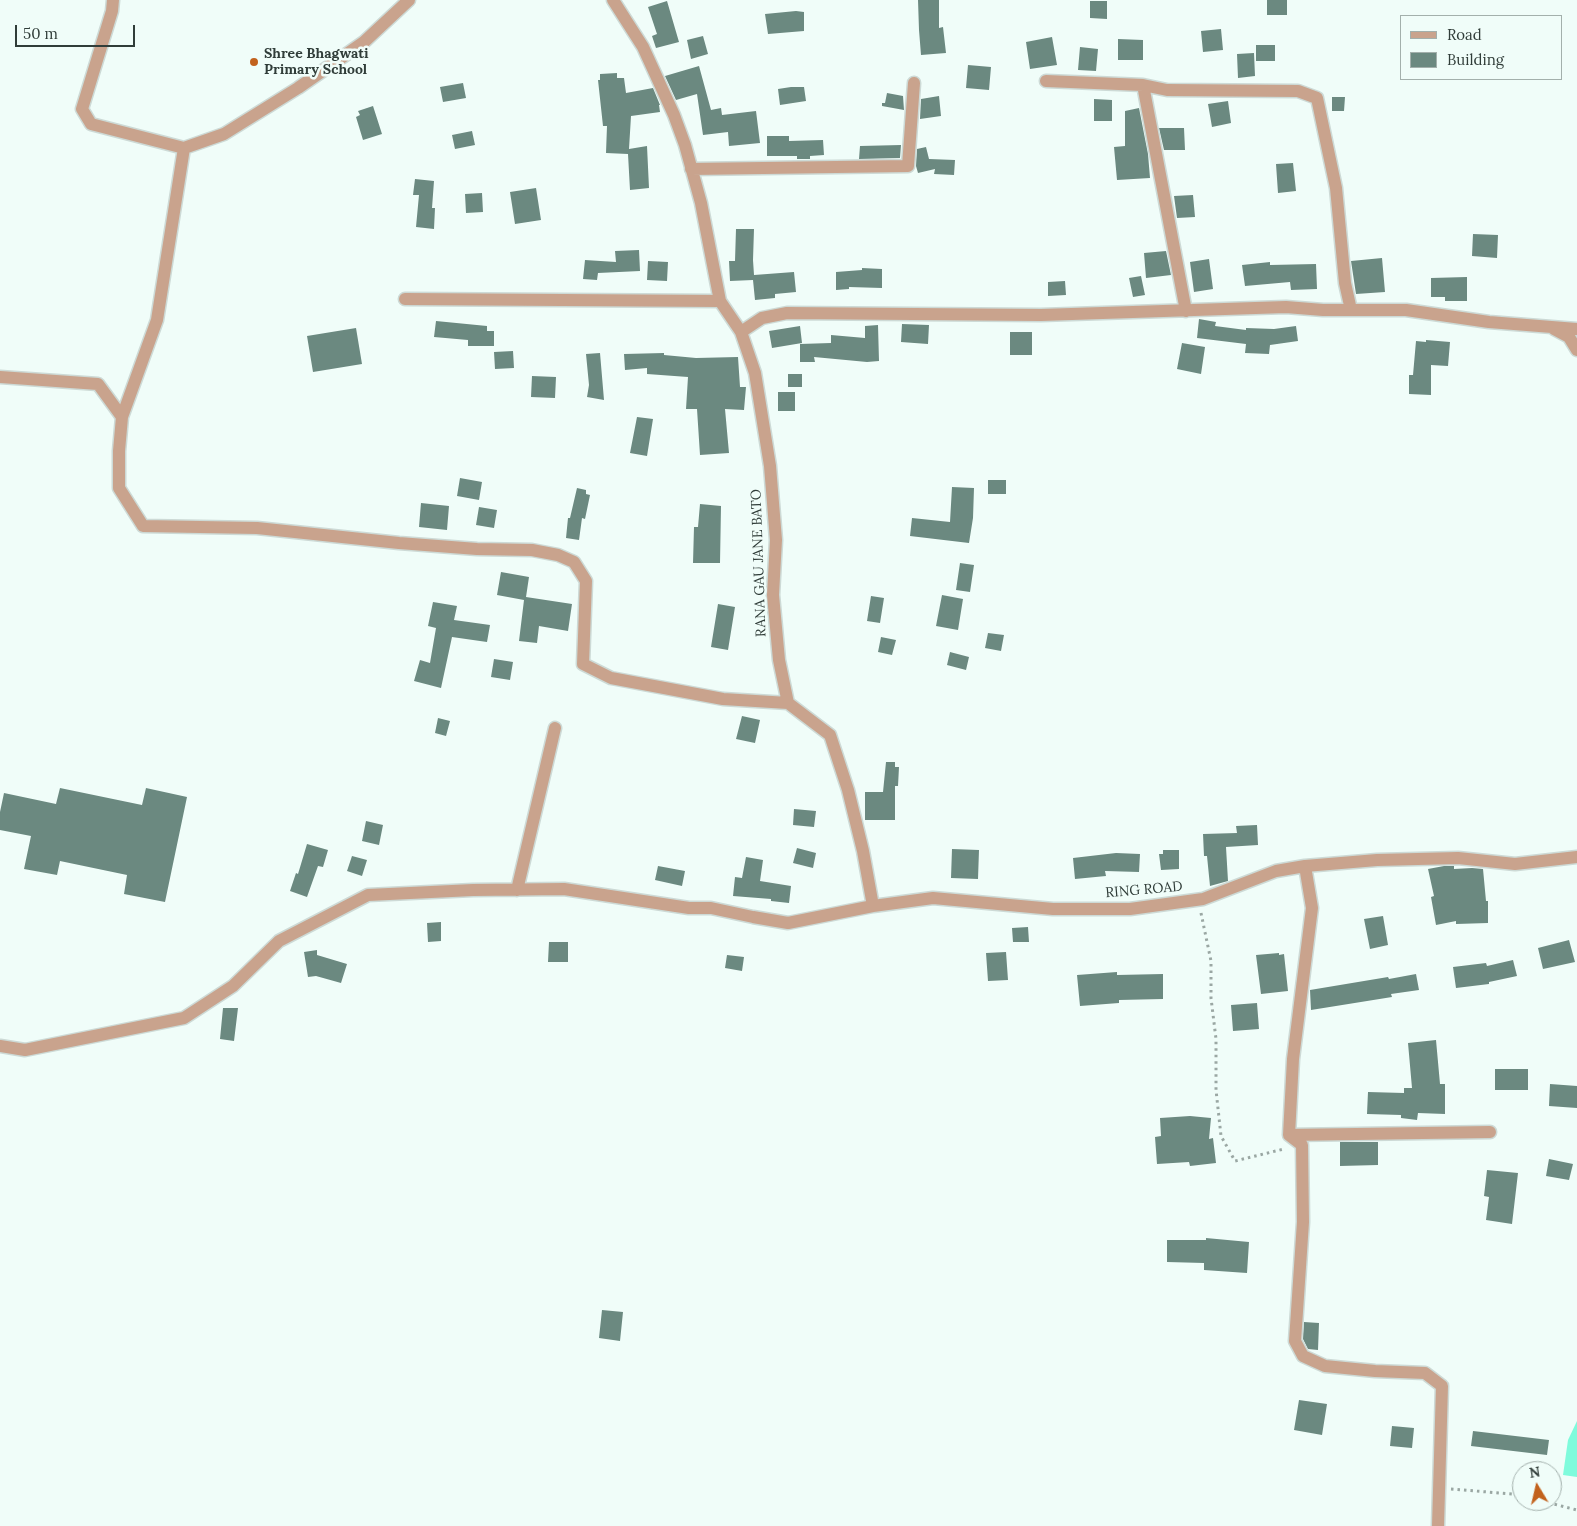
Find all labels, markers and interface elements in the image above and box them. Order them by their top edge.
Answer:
scale bar [18,15,138,47]
legend [1400,15,1562,80]
text: 50 m [23,24,58,43]
text: Road [1447,25,1482,44]
place label: Shree Bhagwati Primary School [264,46,369,78]
text: Building [1447,50,1504,69]
marker: Shree Bhagwati Primary School [248,56,260,68]
street label: RANA GAU JANE BATO [748,489,770,637]
street label: RING ROAD [1105,878,1183,902]
north arrow [1512,1461,1562,1511]
text: N [1528,1462,1542,1482]

